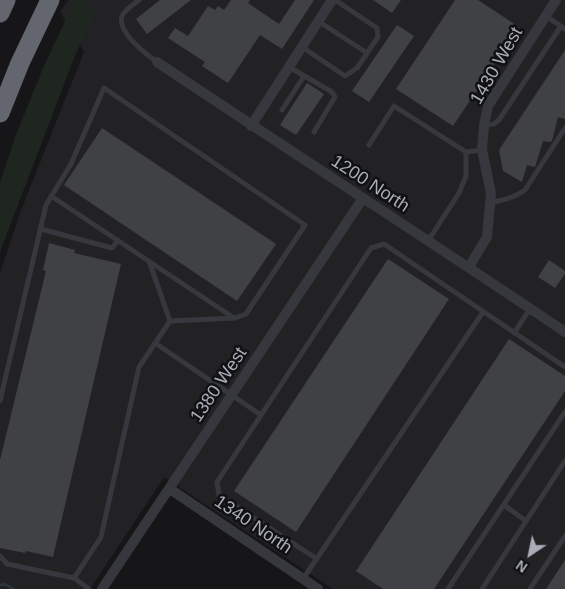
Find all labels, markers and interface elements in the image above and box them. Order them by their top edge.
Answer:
street label: 1430 West [466,23,528,109]
street label: 1200 North [327,151,413,217]
street label: 1380 West [186,343,252,427]
street label: 1340 North [210,491,296,559]
north arrow [505,529,555,579]
text: N [513,557,530,576]

